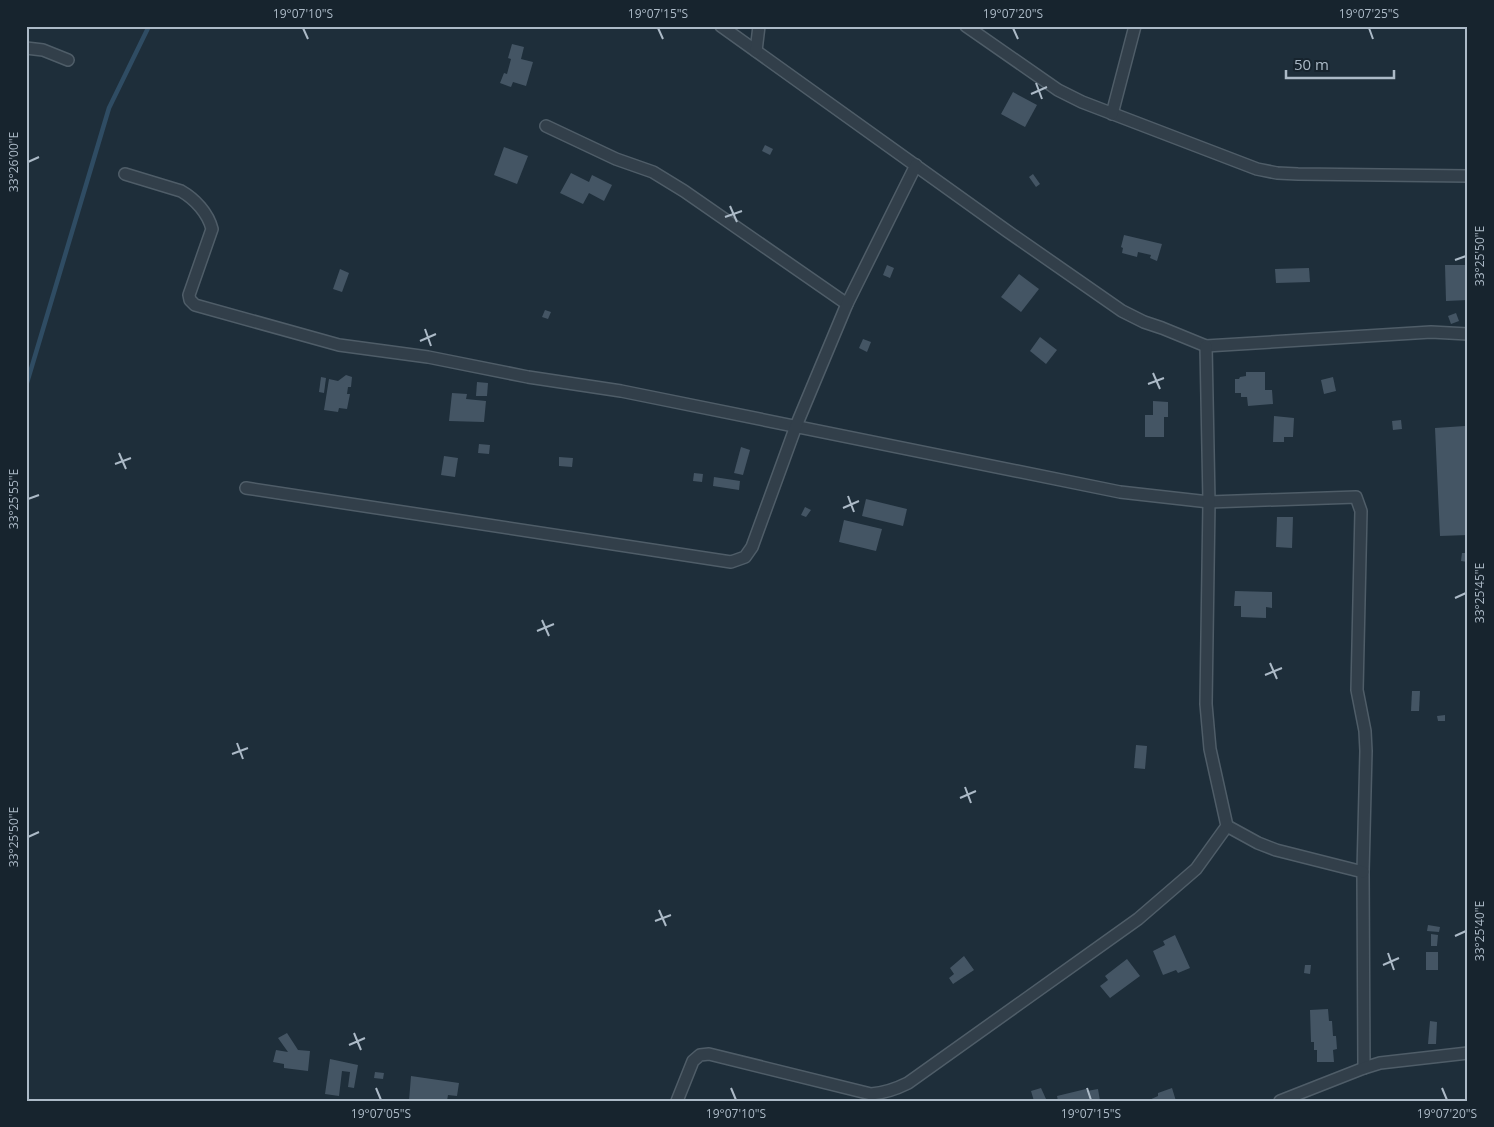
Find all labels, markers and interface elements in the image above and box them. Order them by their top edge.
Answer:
text: 19°07'10"S [273,5,333,22]
text: 19°07'15"S [628,5,688,22]
text: 19°07'20"S [983,5,1043,22]
text: 19°07'25"S [1339,5,1399,22]
scale bar [1286,48,1394,80]
text: 50 m [1294,54,1329,74]
text: 33°26'00"E [5,132,22,192]
text: 33°25'50"E [1471,226,1488,286]
text: 33°25'55"E [5,469,22,529]
text: 33°25'45"E [1471,563,1488,623]
text: 33°25'50"E [5,807,22,867]
text: 33°25'40"E [1471,901,1488,961]
text: 19°07'05"S [351,1105,411,1122]
text: 19°07'10"S [706,1105,766,1122]
text: 19°07'15"S [1061,1105,1121,1122]
text: 19°07'20"S [1417,1105,1477,1122]

